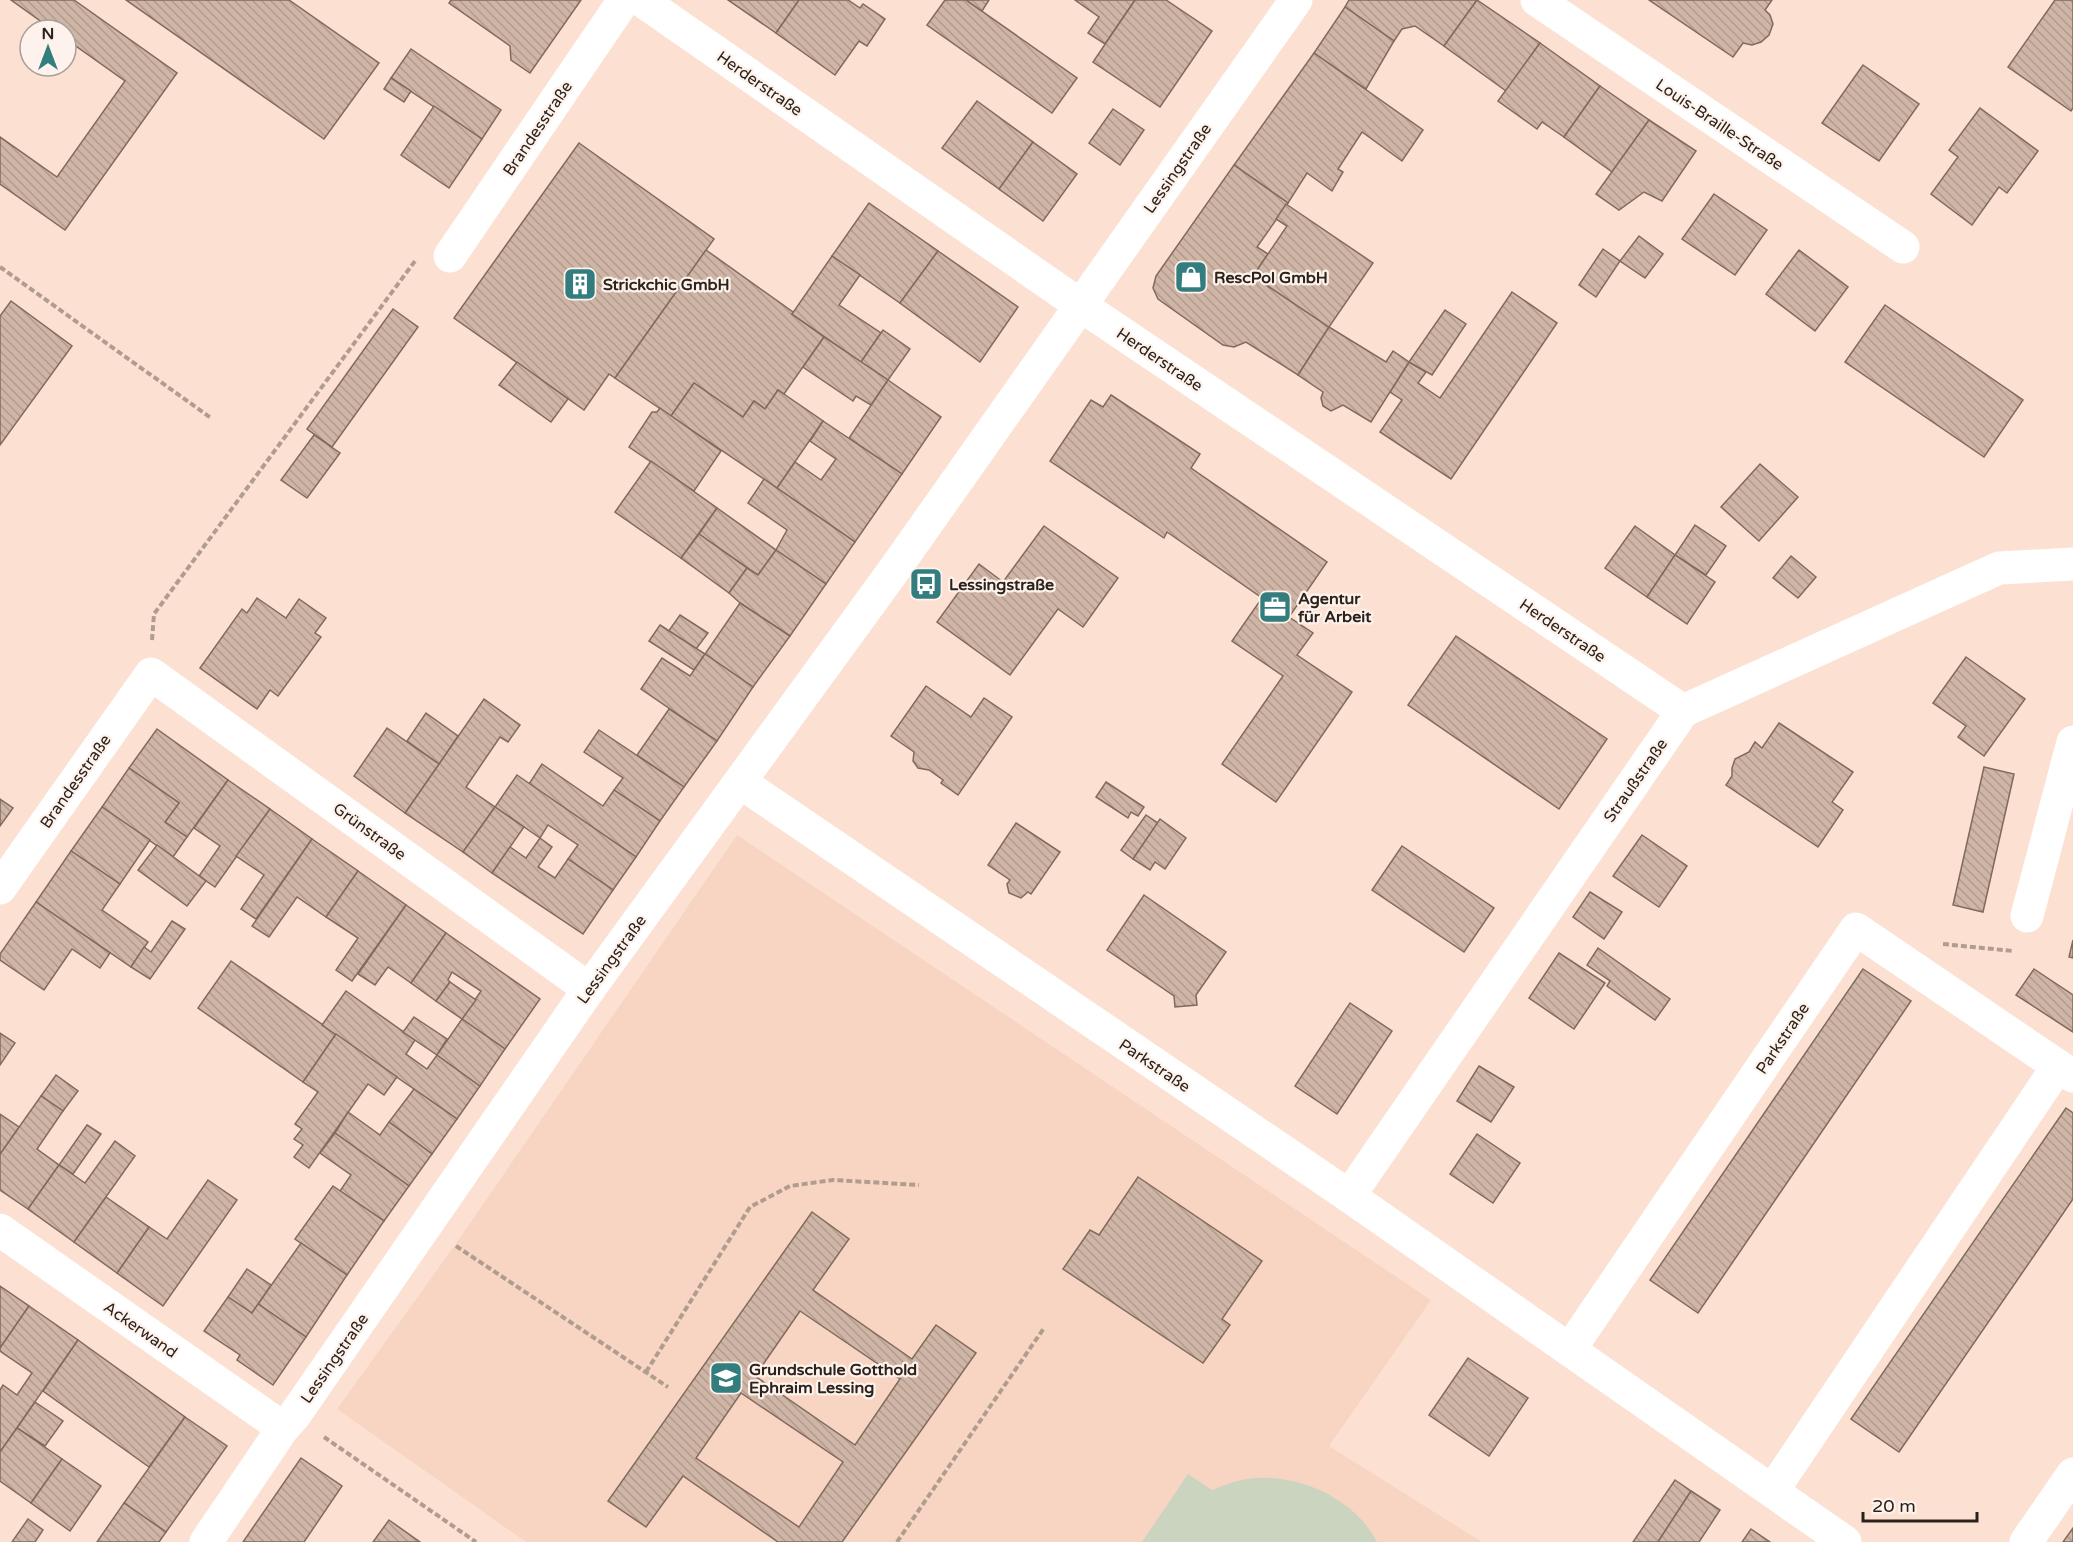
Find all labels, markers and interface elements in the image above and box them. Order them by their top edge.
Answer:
north arrow [18,18,78,78]
text: N [42,24,54,44]
street label: Herderstraße [713,47,806,121]
street label: Louis-Braille-Straße [1652,75,1787,175]
street label: Brandesstraße [499,77,577,180]
street label: Lessingstraße [1139,120,1216,217]
shop icon: RescPol GmbH [1173,259,1209,295]
building icon: Strickchic GmbH [562,266,598,302]
place label: RescPol GmbH [1214,268,1328,288]
place label: Strickchic GmbH [603,275,730,295]
street label: Herderstraße [1113,324,1206,396]
bus stop icon: Lessingstraße [908,566,944,602]
place label: Lessingstraße [949,575,1054,595]
office icon: Agentur für Arbeit [1257,589,1293,625]
place label: Agentur für Arbeit [1297,589,1372,627]
street label: Herderstraße [1516,595,1609,667]
street label: Brandesstraße [36,731,116,832]
street label: Straußstraße [1600,735,1672,826]
street label: Grünstraße [329,799,410,865]
street label: Lessingstraße [573,911,651,1008]
street label: Parkstraße [1752,999,1814,1078]
street label: Parkstraße [1115,1035,1194,1097]
street label: Ackerwand [100,1297,181,1363]
street label: Lessingstraße [296,1310,373,1407]
school or university icon: Grundschule Gotthold Ephraim Lessing [708,1360,744,1396]
place label: Grundschule Gotthold Ephraim Lessing [749,1360,917,1398]
scale bar [1863,1485,1977,1523]
text: 20 m [1872,1495,1916,1517]

